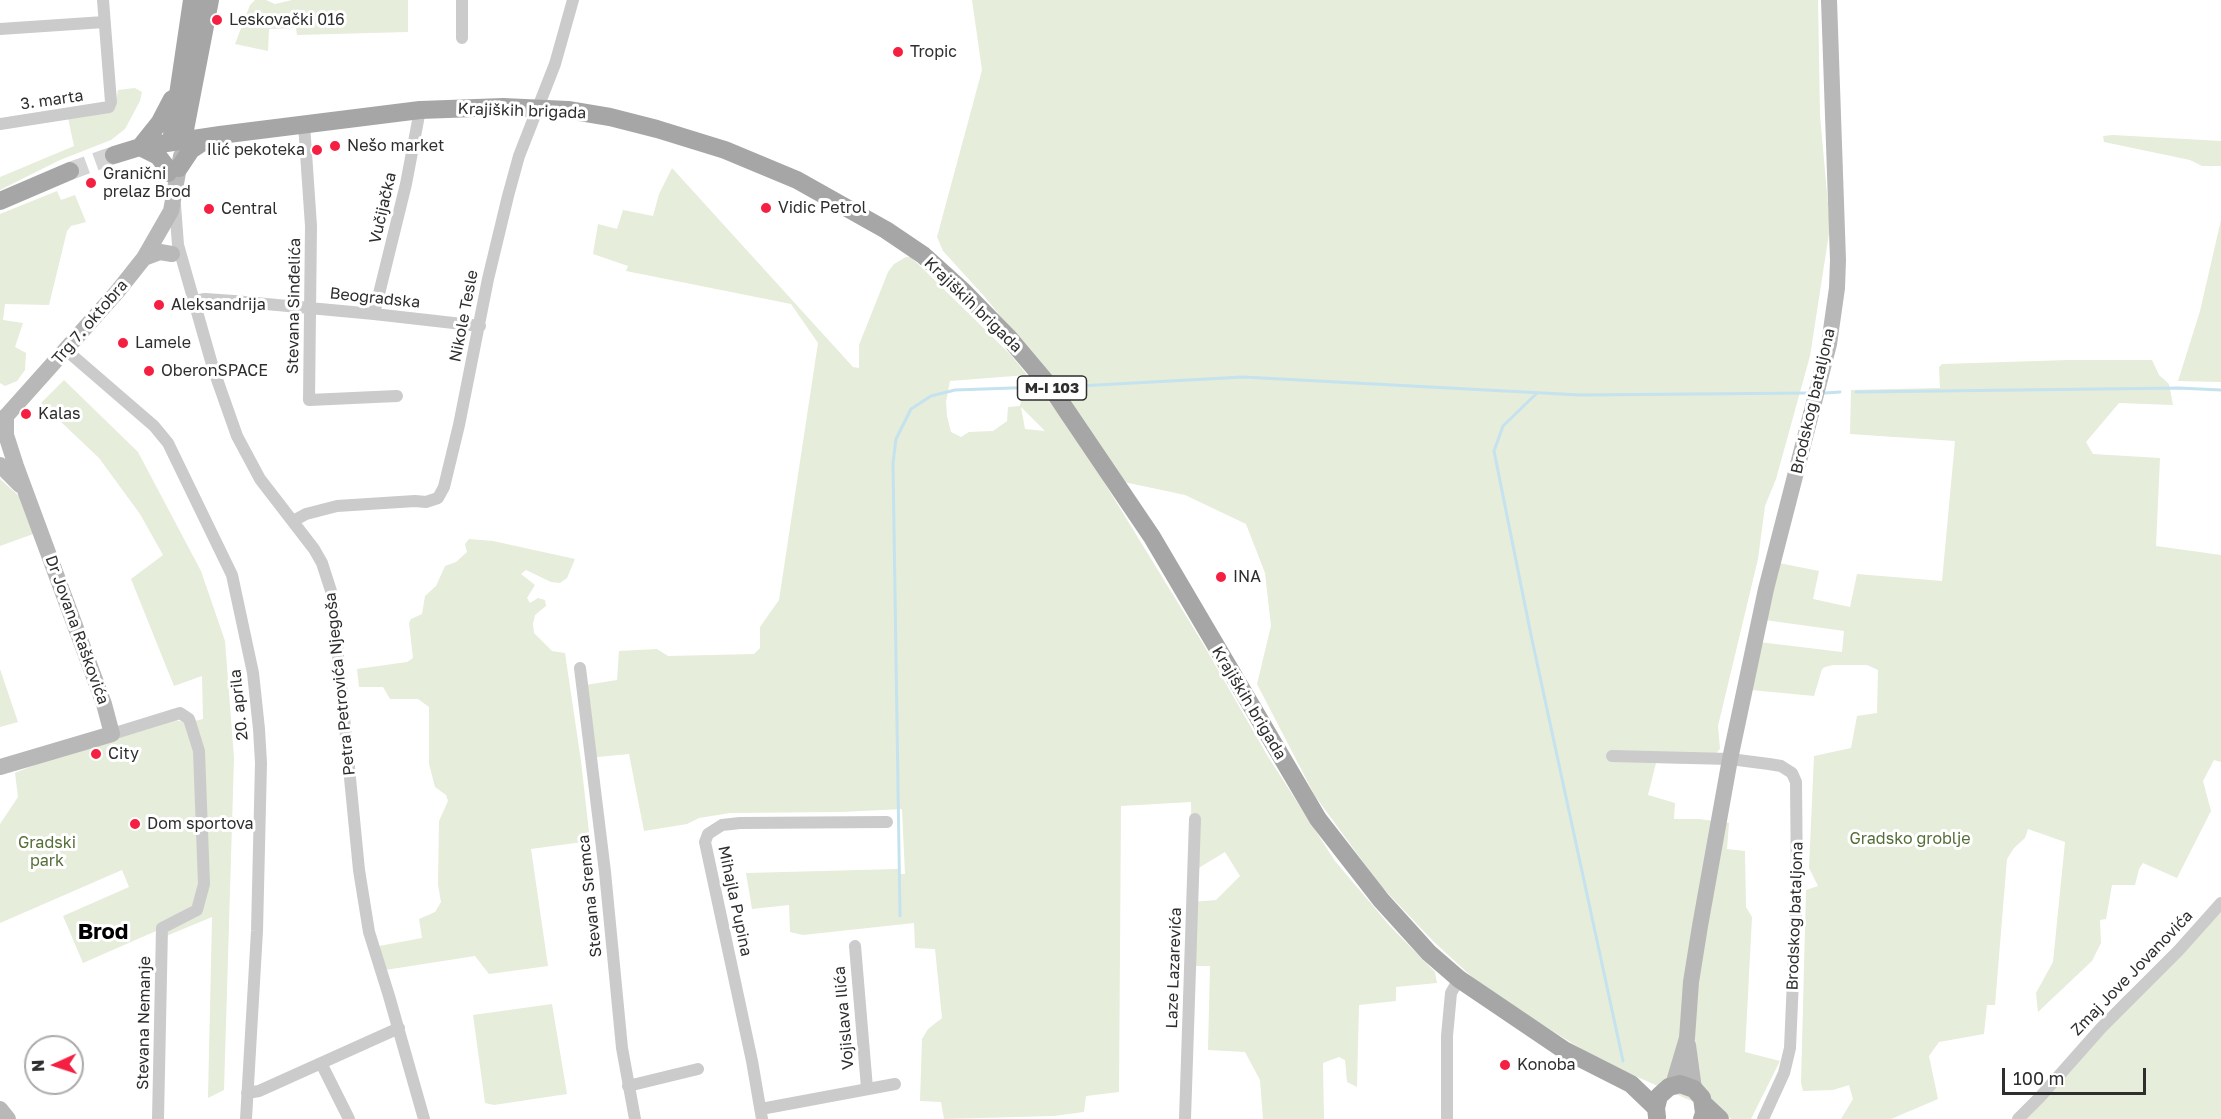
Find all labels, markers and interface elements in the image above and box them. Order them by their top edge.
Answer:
place label: Leskovački 016 [229,10,345,30]
marker: Leskovački 016 [210,13,224,27]
place label: Tropic [910,42,957,62]
marker: Tropic [891,45,905,59]
street label: 3. marta [19,86,85,114]
street label: Krajiških brigada [457,99,587,123]
place label: Nešo market [347,136,444,156]
marker: Nešo market [328,139,342,153]
place label: Ilić pekoteka [207,140,305,160]
marker: Ilić pekoteka [310,143,324,157]
place label: Granični prelaz Brod [103,164,191,202]
street label: Vučijačka [365,170,401,246]
marker: Granični prelaz Brod [84,176,98,190]
place label: Vidic Petrol [778,198,867,218]
place label: Central [221,199,277,219]
marker: Vidic Petrol [759,201,773,215]
marker: Central [202,202,216,216]
street label: Stevana Sinđelića [283,238,305,374]
street label: Krajiških brigada [920,253,1026,357]
street label: Nikole Tesle [446,268,482,364]
street label: Trg 7. oktobra [48,276,132,368]
street label: Beogradska [329,284,421,312]
place label: Aleksandrija [171,295,266,315]
marker: Aleksandrija [152,298,166,312]
street label: Brodskog bataljona [1787,326,1839,476]
place label: Lamele [135,333,191,353]
marker: Lamele [116,336,130,350]
place label: OberonSPACE [161,361,268,381]
marker: OberonSPACE [142,364,156,378]
road number: M-I 103 [1018,376,1086,400]
place label: Kalas [38,404,81,424]
marker: Kalas [19,407,33,421]
street label: Dr Jovana Raškovića [41,553,113,707]
place label: INA [1233,567,1261,587]
marker: INA [1214,570,1228,584]
street label: Petra Petrovića Njegoša [321,591,359,777]
street label: Krajiških brigada [1208,643,1290,763]
street label: 20. aprila [226,668,252,742]
place label: City [108,744,139,764]
marker: City [89,747,103,761]
place label: Dom sportova [147,814,254,834]
marker: Dom sportova [128,817,142,831]
park label: Gradsko groblje [1849,829,1971,849]
park label: Gradski park [18,833,76,871]
street label: Stevana Sremca [574,834,606,958]
street label: Brodskog bataljona [1783,841,1807,991]
street label: Mihajla Pupina [714,844,756,958]
street label: Zmaj Jove Jovanovića [2067,906,2197,1040]
street label: Laze Lazarevića [1162,907,1186,1029]
district label: Brod [78,919,128,945]
street label: Stevana Nemanje [133,956,155,1090]
street label: Vojislava Ilića [830,965,858,1071]
north arrow [24,1035,84,1095]
place label: Konoba [1517,1055,1576,1075]
scale bar [2005,1056,2149,1094]
marker: Konoba [1498,1058,1512,1072]
text: N [28,1059,48,1072]
text: 100 m [2013,1067,2064,1089]

